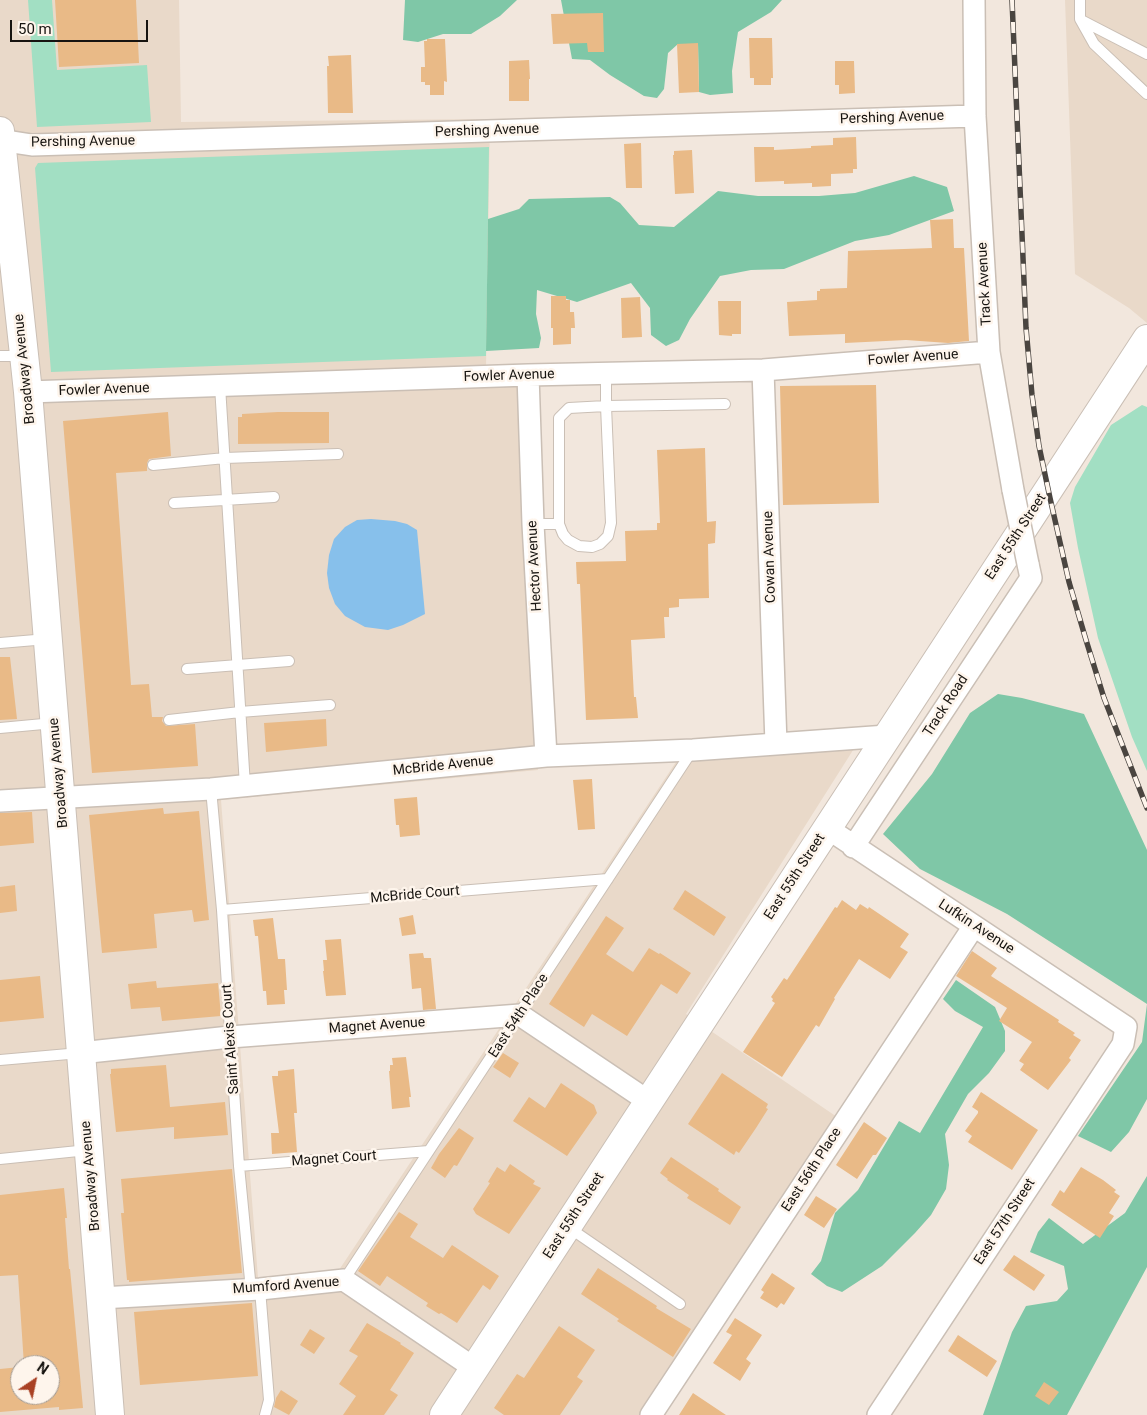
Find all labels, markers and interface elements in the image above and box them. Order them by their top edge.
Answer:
scale bar [12,10,150,42]
text: 50 m [18,20,52,38]
street label: Pershing Avenue [840,108,944,128]
street label: Pershing Avenue [435,121,539,141]
street label: Pershing Avenue [31,133,135,151]
street label: Track Avenue [974,242,996,326]
street label: Broadway Avenue [11,313,39,425]
street label: Fowler Avenue [867,346,959,370]
street label: Fowler Avenue [463,366,555,386]
street label: Fowler Avenue [58,380,150,400]
street label: East 55th Street [982,491,1050,583]
street label: Cowan Avenue [760,511,780,603]
street label: Hector Avenue [524,520,546,612]
street label: Track Road [920,672,972,740]
street label: Broadway Avenue [46,717,72,829]
street label: McBride Avenue [392,752,494,780]
street label: East 55th Street [761,831,829,923]
street label: McBride Court [370,883,460,907]
street label: Lufkin Avenue [935,896,1017,958]
street label: East 54th Place [486,971,552,1061]
street label: Saint Alexis Court [219,983,243,1095]
street label: Magnet Avenue [328,1014,426,1038]
street label: Broadway Avenue [78,1120,104,1232]
street label: East 56th Place [779,1125,845,1215]
street label: Magnet Court [291,1148,377,1170]
street label: East 55th Street [540,1170,608,1262]
street label: East 57th Street [971,1176,1039,1268]
street label: Mumford Avenue [232,1274,340,1298]
north arrow [10,1355,60,1405]
text: N [34,1359,51,1378]

